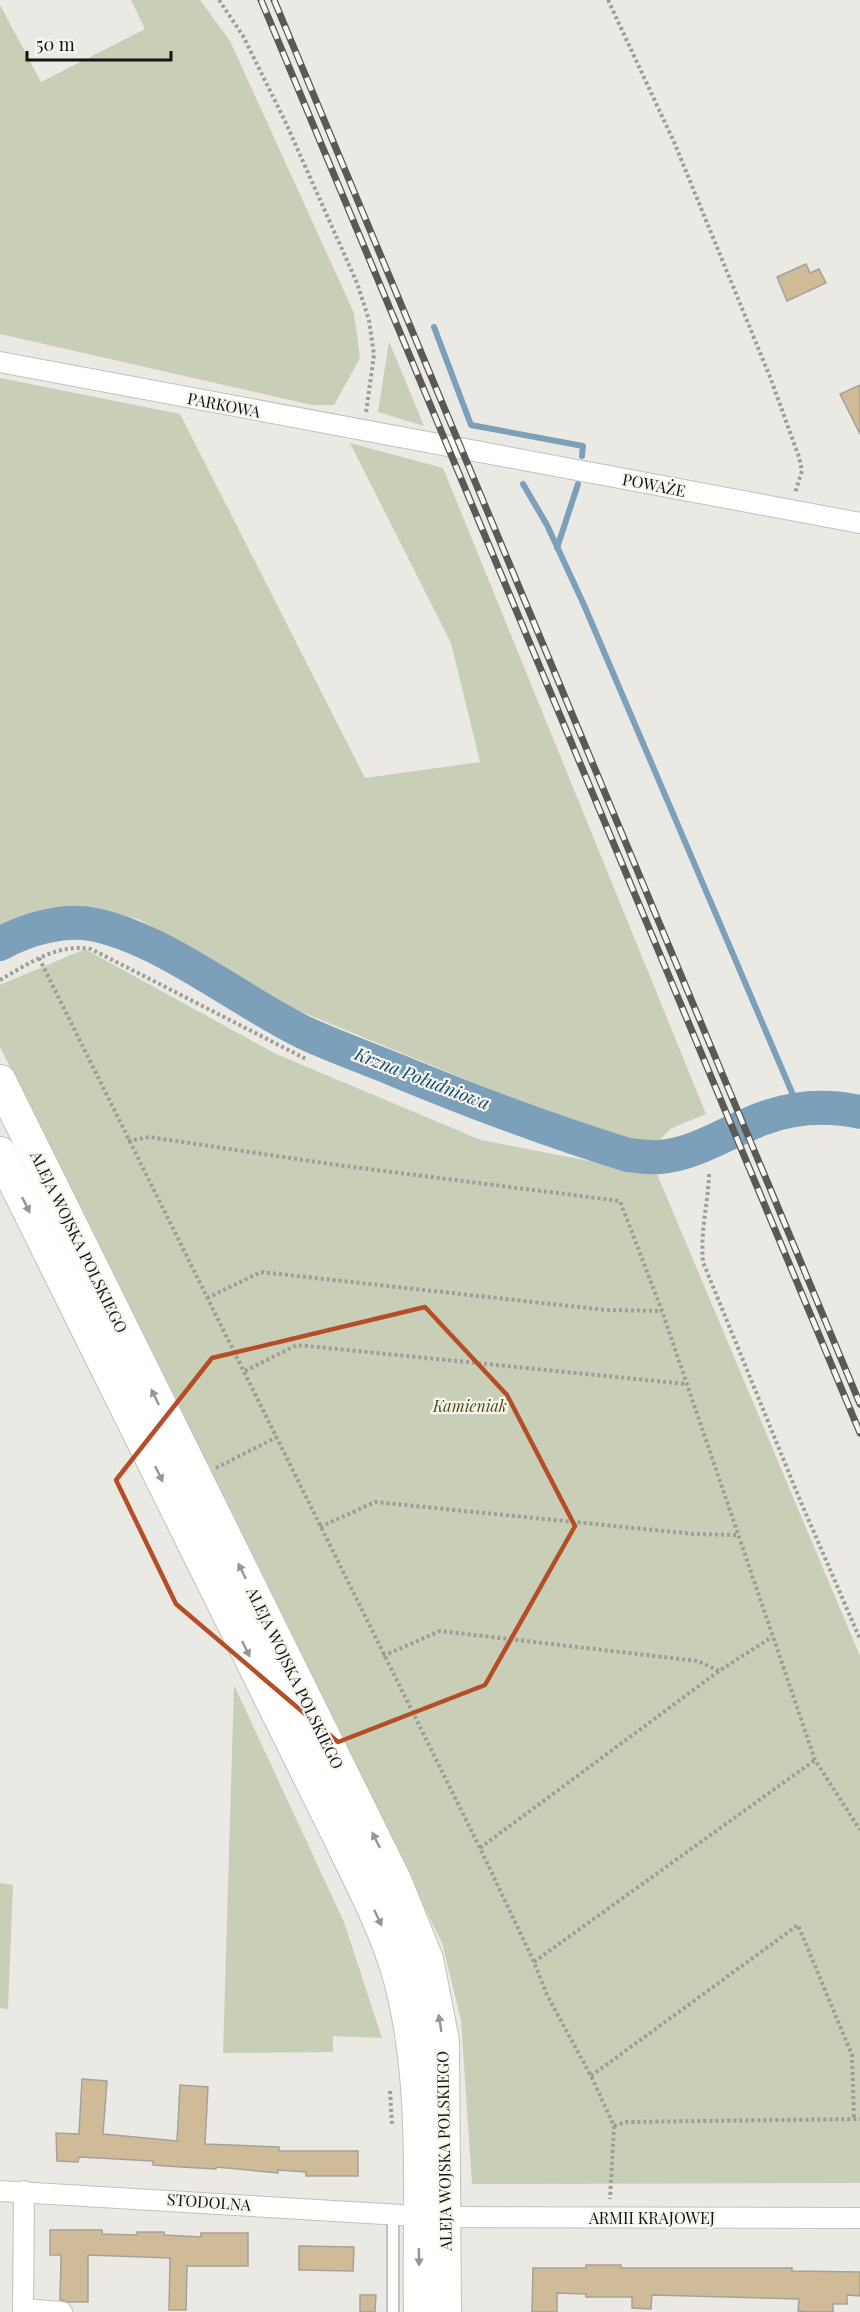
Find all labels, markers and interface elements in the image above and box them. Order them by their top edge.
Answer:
scale bar [27,24,171,62]
text: 50 m [36,32,75,56]
street label: PARKOWA [186,387,263,422]
street label: POWAŻE [621,468,687,501]
water label: Krzna Południowa [351,1041,493,1115]
street label: ALEJA WOJSKA POLSKIEGO [26,1146,133,1336]
one-way arrow [21,1197,31,1214]
one-way arrow [151,1388,160,1405]
park label: Kamieniak [432,1395,507,1416]
one-way arrow [154,1466,164,1483]
one-way arrow [237,1563,247,1580]
street label: ALEJA WOJSKA POLSKIEGO [242,1582,349,1772]
one-way arrow [240,1640,250,1658]
one-way arrow [371,1831,381,1849]
one-way arrow [373,1910,382,1927]
one-way arrow [435,2013,444,2032]
street label: ALEJA WOJSKA POLSKIEGO [431,2051,456,2252]
street label: STODOLNA [166,2188,253,2215]
street label: ARMII KRAJOWEJ [588,2207,715,2228]
one-way arrow [414,2248,424,2267]

